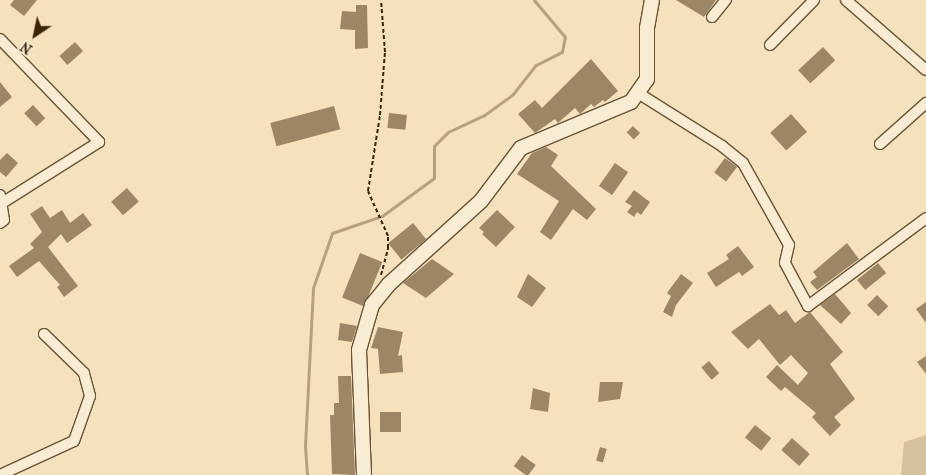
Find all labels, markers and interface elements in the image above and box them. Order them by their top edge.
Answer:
north arrow [10,10,60,60]
text: N [17,38,35,58]

